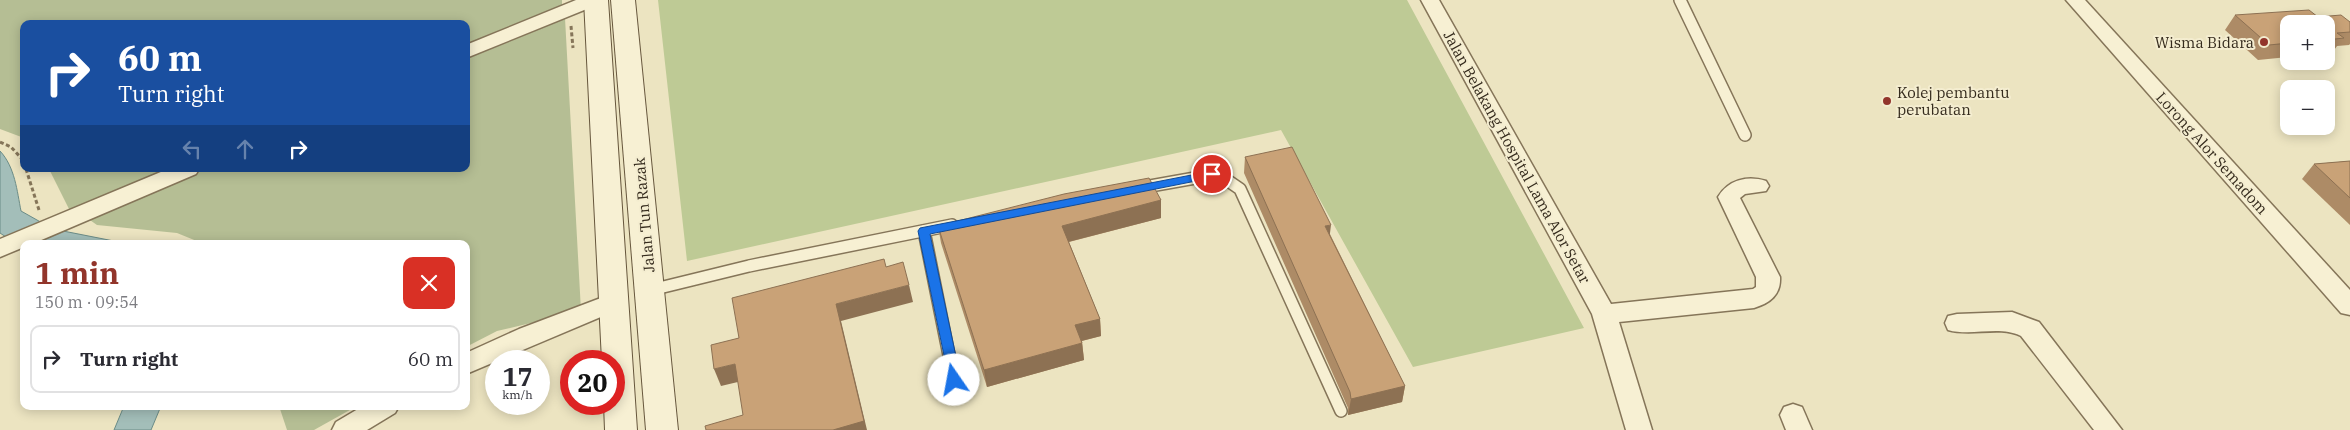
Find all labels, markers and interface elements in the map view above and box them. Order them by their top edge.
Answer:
map controls [2280,15,2335,135]
button: + [2280,15,2335,70]
street label: Jalan Belakang Hospital Lama Alor Setar [1439,27,1595,287]
place label: Wisma Bidara [2155,33,2254,52]
text: 60 m [118,35,202,81]
marker: Wisma Bidara [2258,36,2270,48]
icon: right [35,40,100,105]
text: Turn right [118,79,225,108]
button: − [2280,80,2335,135]
place label: Kolej pembantu perubatan [1897,83,2009,119]
street label: Lorong Alor Semadom [2152,88,2272,218]
marker: Kolej pembantu perubatan [1881,95,1893,107]
icon: left [178,135,206,163]
icon: ahead [231,135,259,163]
icon: right [284,135,312,163]
pin [1191,153,1233,195]
street label: Jalan Tun Razak [629,156,658,273]
icon: arrive [1198,160,1226,188]
text: 1 min [35,253,119,292]
button: close [403,257,455,309]
text: 150 m · 09:54 [35,292,138,312]
icon: right [37,345,65,373]
text: Turn right [80,347,178,371]
text: 60 m [408,347,453,371]
speed limit sign: 20 [560,350,625,415]
position arrow [927,353,979,405]
text: 17 [502,360,533,393]
text: km/h [502,387,533,402]

